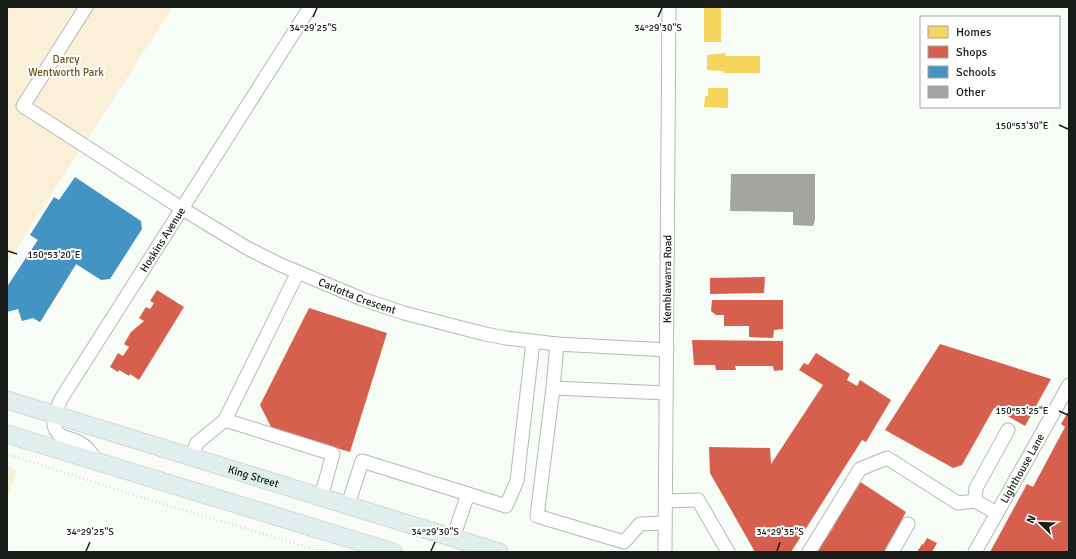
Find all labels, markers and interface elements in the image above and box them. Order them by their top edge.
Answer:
legend [920,16,1060,108]
text: 34°29'25"S [289,22,337,34]
text: 34°29'30"S [634,22,682,34]
text: Homes [956,25,991,40]
text: Shops [956,45,987,60]
park label: Darcy Wentworth Park [28,53,104,79]
text: Schools [956,65,996,80]
text: Other [956,85,986,100]
text: 150°53'30"E [995,120,1049,132]
street label: Hoskins Avenue [137,205,188,274]
street label: Kemblawarra Road [661,235,674,323]
text: 150°53'20"E [27,249,81,261]
street label: Carlotta Crescent [316,275,398,317]
text: 150°53'25"E [995,405,1049,417]
street label: Lighthouse Lane [998,432,1047,506]
street label: King Street [226,463,280,491]
north arrow [1020,503,1060,543]
text: N [1024,513,1039,525]
text: 34°29'25"S [66,526,114,538]
text: 34°29'30"S [411,526,459,538]
text: 34°29'35"S [756,526,804,538]

